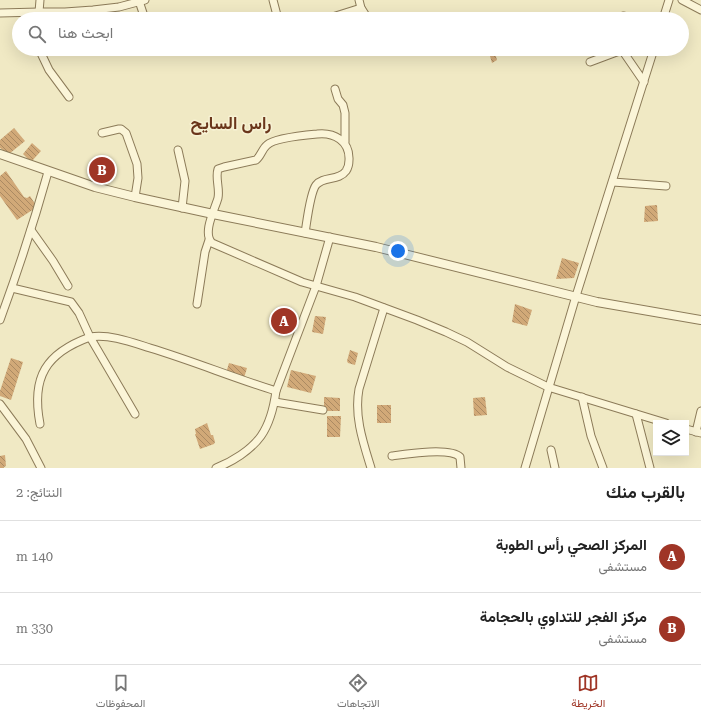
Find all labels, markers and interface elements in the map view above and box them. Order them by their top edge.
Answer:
search box [12,12,689,56]
icon: search [26,23,48,45]
text: ابحث هنا [58,24,113,42]
district label: راس السايح [191,113,271,135]
pin: B [89,155,115,185]
your location [388,241,408,261]
pin: A [271,306,297,336]
map controls [653,420,689,456]
button: layers [653,420,689,456]
text: بالقرب منك [606,482,685,502]
text: النتائج: 2 [16,485,62,500]
text: المركز الصحي رأس الطوبة [496,536,647,554]
text: 140 m [16,549,53,564]
text: A [667,549,677,564]
text: مستشفى [599,559,647,574]
text: مركز الفجر للتداوي بالحجامة [480,608,647,626]
text: 330 m [16,621,53,636]
text: B [667,621,677,636]
text: مستشفى [599,631,647,646]
tab: المحفوظات [96,672,145,713]
tab: الاتجاهات [337,672,380,713]
tab: الخريطة [571,672,605,713]

